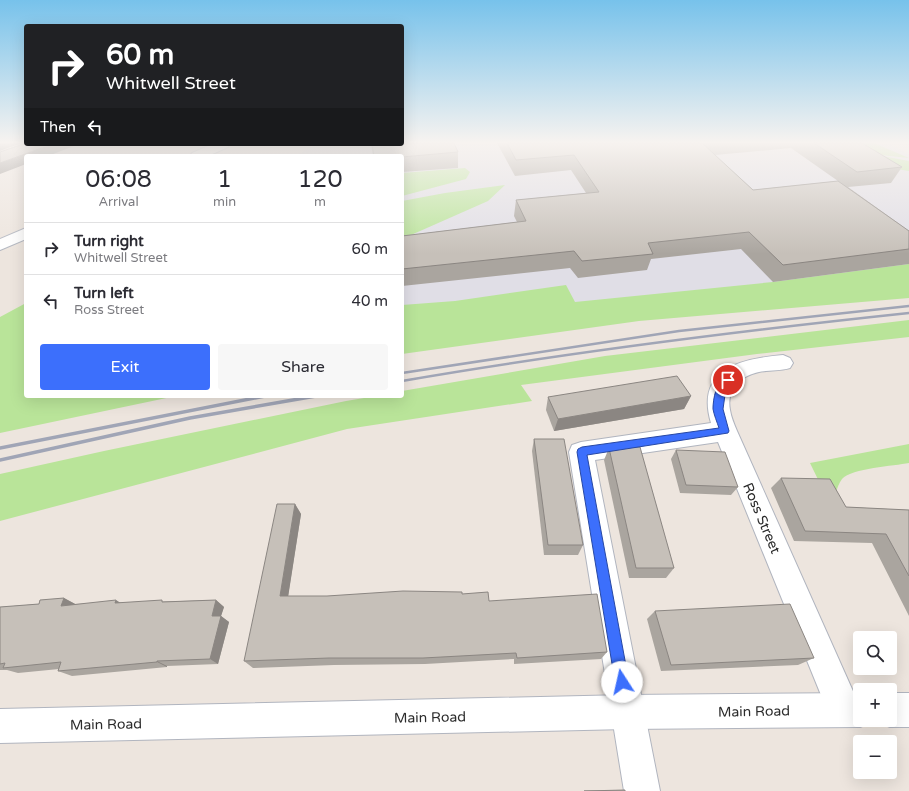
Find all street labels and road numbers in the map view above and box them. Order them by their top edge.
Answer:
street label: Ross Street [739,480,784,557]
street label: Main Road [718,702,790,721]
street label: Main Road [394,708,466,727]
street label: Main Road [70,715,142,734]

